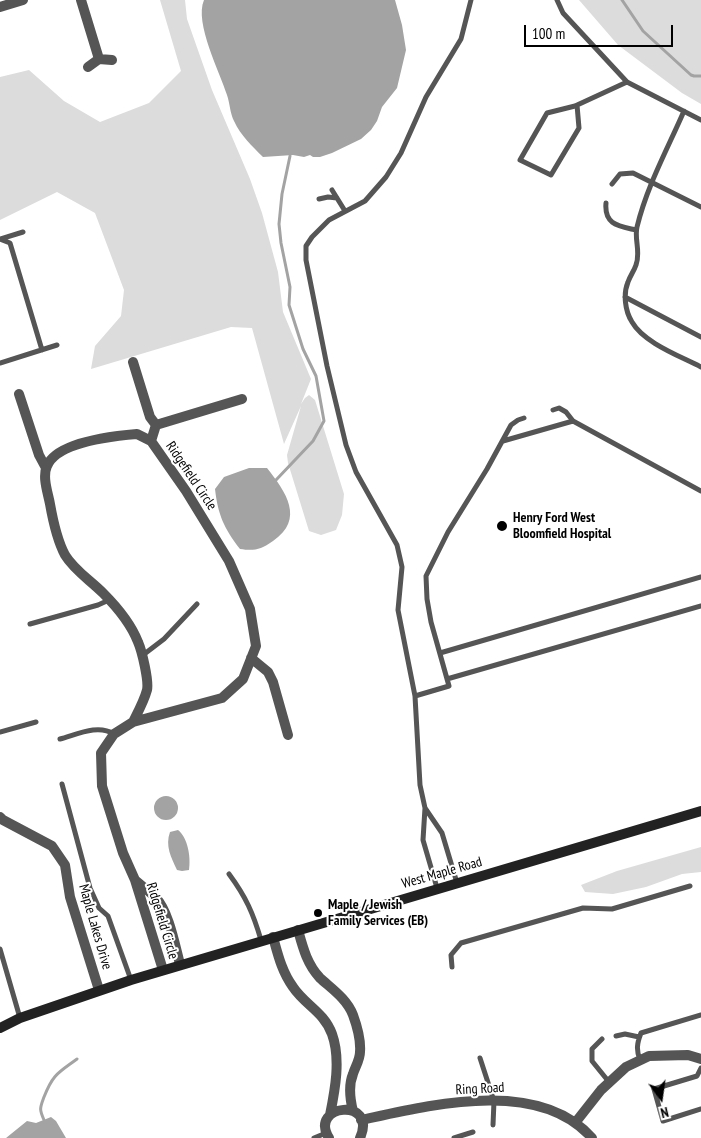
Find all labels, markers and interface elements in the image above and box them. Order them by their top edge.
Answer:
scale bar [526,15,675,47]
text: 100 m [532,24,565,43]
street label: Ridgefield Circle [162,438,220,514]
place label: Henry Ford West Bloomfield Hospital [513,510,611,542]
marker: Henry Ford West Bloomfield Hospital [495,519,509,533]
street label: West Maple Road [400,854,484,892]
street label: Ridgefield Circle [142,881,182,961]
street label: Maple Lakes Drive [75,882,115,972]
place label: Maple / Jewish Family Services (EB) [328,897,428,930]
marker: Maple / Jewish Family Services (EB) [312,907,324,919]
north arrow [636,1073,686,1123]
street label: Ring Road [455,1079,505,1099]
text: N [659,1103,670,1122]

